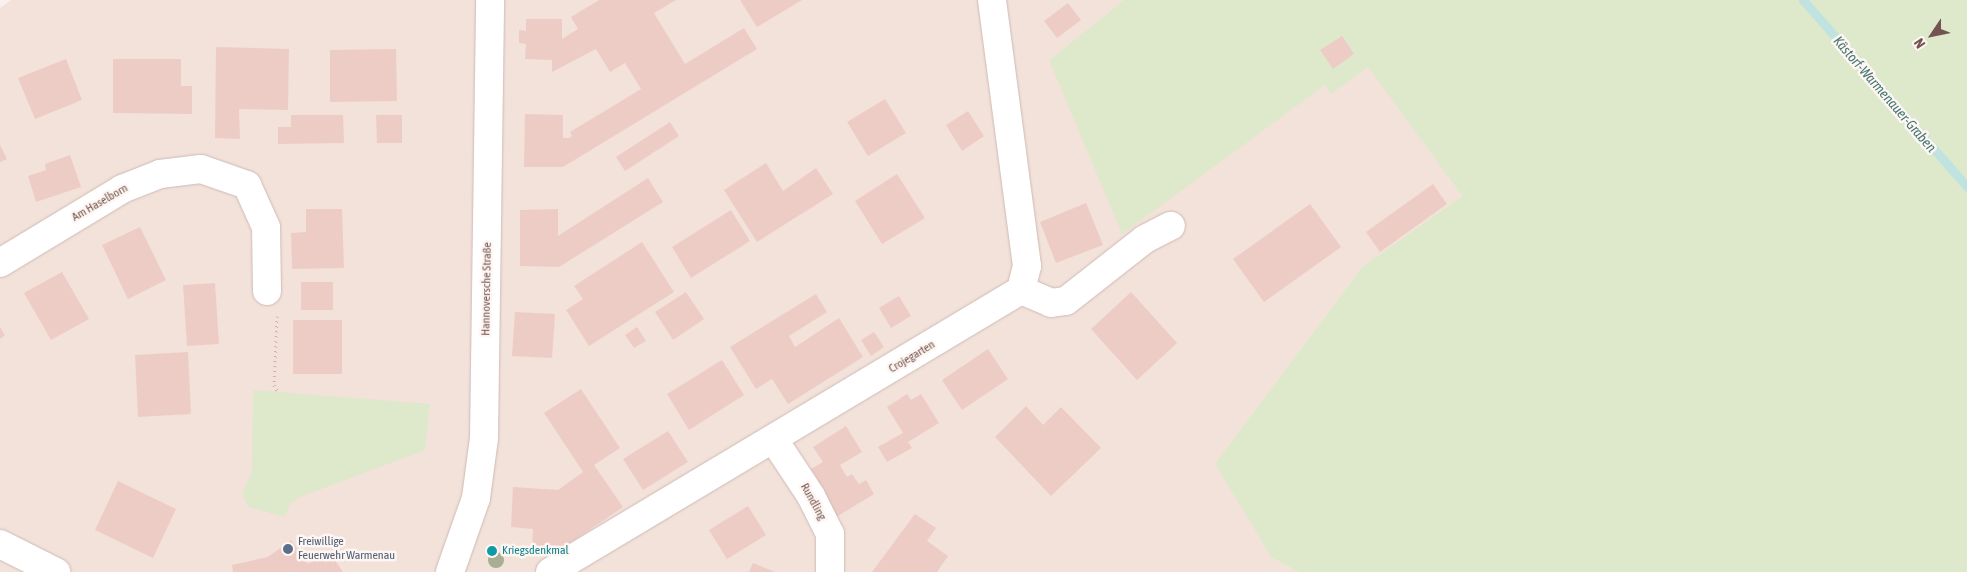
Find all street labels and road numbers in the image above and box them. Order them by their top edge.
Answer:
street label: Am Haselborn [69,181,131,225]
street label: Hannoversche Straße [479,242,495,336]
street label: Crojegarten [886,338,938,376]
street label: Rundling [797,481,829,523]

